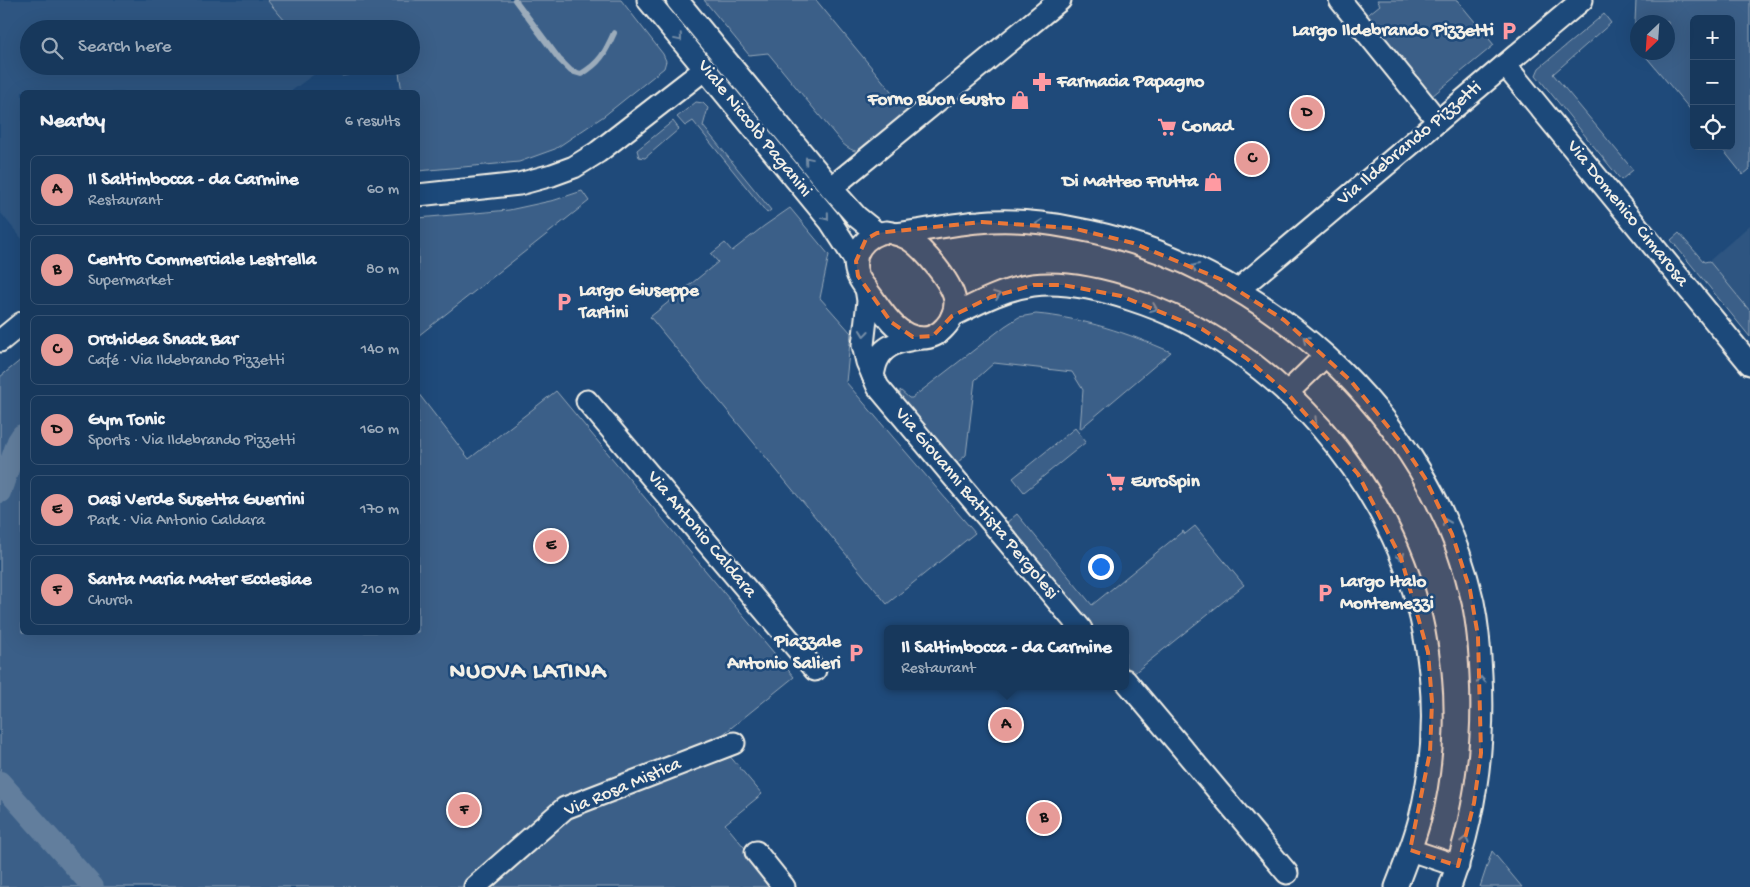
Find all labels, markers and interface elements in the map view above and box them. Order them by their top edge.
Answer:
north arrow [1630,15,1675,60]
map controls [1690,15,1735,150]
button: + [1690,15,1735,60]
search box [20,20,420,75]
place label: Largo Ildebrando Pizzetti [1292,20,1494,43]
parking icon: Largo Ildebrando Pizzetti [1498,20,1520,42]
one-way arrow [673,32,681,41]
icon: search [38,34,66,62]
text: Search here [78,36,172,59]
street label: Viale Niccolò Paganini [691,55,817,202]
button: − [1690,60,1735,105]
pharmacy icon: Farmacia Papagno [1031,71,1053,93]
place label: Farmacia Papagno [1056,71,1204,94]
street label: Via Ildebrando Pizzetti [1332,77,1487,212]
place label: Forno Buon Gusto [867,89,1005,112]
shop icon: Forno Buon Gusto [1009,89,1031,111]
pin: D [1291,94,1323,132]
button: locate [1690,105,1735,150]
text: Nearby [40,110,105,135]
text: 6 results [345,113,400,132]
supermarket icon: Conad [1156,116,1178,138]
place label: Conad [1181,116,1235,139]
street label: Via Domenico Cimarosa [1560,135,1694,293]
pin: C [1236,140,1268,178]
one-way arrow [806,157,814,166]
text: Il Saltimbocca - da Carmine [88,169,299,192]
place label: Di Matteo Frutta [1060,171,1199,194]
shop icon: Di Matteo Frutta [1202,171,1224,193]
text: A [52,181,62,200]
text: 60 m [367,181,399,200]
text: Restaurant [88,192,162,211]
one-way arrow [821,212,830,221]
one-way arrow [1035,219,1043,230]
text: Centro Commerciale Lestrella [88,249,316,272]
text: B [53,261,61,280]
text: 80 m [366,261,399,280]
one-way arrow [1191,263,1200,273]
text: Supermarket [88,272,173,291]
place label: Largo Giuseppe Tartini [577,280,700,325]
parking icon: Largo Giuseppe Tartini [553,291,575,313]
one-way arrow [992,291,1000,301]
one-way arrow [1150,302,1158,312]
text: Orchidea Snack Bar [88,329,238,352]
one-way arrow [859,329,870,337]
one-way arrow [1303,335,1312,344]
text: C [53,341,61,360]
text: 140 m [361,341,399,360]
text: Café · Via Ildebrando Pizzetti [88,352,285,371]
street label: Via Giovanni Battista Pergolesi [888,402,1063,605]
text: Gym Tonic [88,409,164,432]
one-way arrow [1308,415,1317,424]
text: D [52,421,62,440]
text: 160 m [360,421,399,440]
text: Sports · Via Ildebrando Pizzetti [88,432,296,451]
street label: Via Antonio Caldara [640,466,762,604]
supermarket icon: EuroSpin [1105,471,1127,493]
place label: EuroSpin [1131,471,1201,494]
text: Oasi Verde Susetta Guerrini [88,489,305,512]
text: E [52,501,62,520]
text: 170 m [360,501,399,520]
text: Park · Via Antonio Caldara [88,512,265,531]
one-way arrow [1442,518,1453,527]
pin: E [535,527,567,565]
one-way arrow [1394,552,1405,561]
your location [1088,554,1114,580]
text: Santa Maria Mater Ecclesiae [88,569,312,592]
place label: Largo Italo Montemezzi [1340,571,1434,616]
text: F [53,581,61,600]
text: 210 m [360,581,399,600]
parking icon: Largo Italo Montemezzi [1314,582,1336,604]
text: Church [88,592,132,611]
popup [884,625,1129,690]
place label: Piazzale Antonio Salieri [726,631,842,676]
text: Il Saltimbocca - da Carmine [901,637,1112,660]
parking icon: Piazzale Antonio Salieri [845,642,867,664]
district label: NUOVA LATINA [450,658,607,687]
text: Restaurant [901,660,975,679]
one-way arrow [1476,675,1487,683]
pin: A [990,706,1022,744]
street label: Via Rosa Mistica [560,752,686,823]
pin: F [448,791,480,829]
pin: B [1028,799,1060,837]
one-way arrow [1459,836,1470,845]

